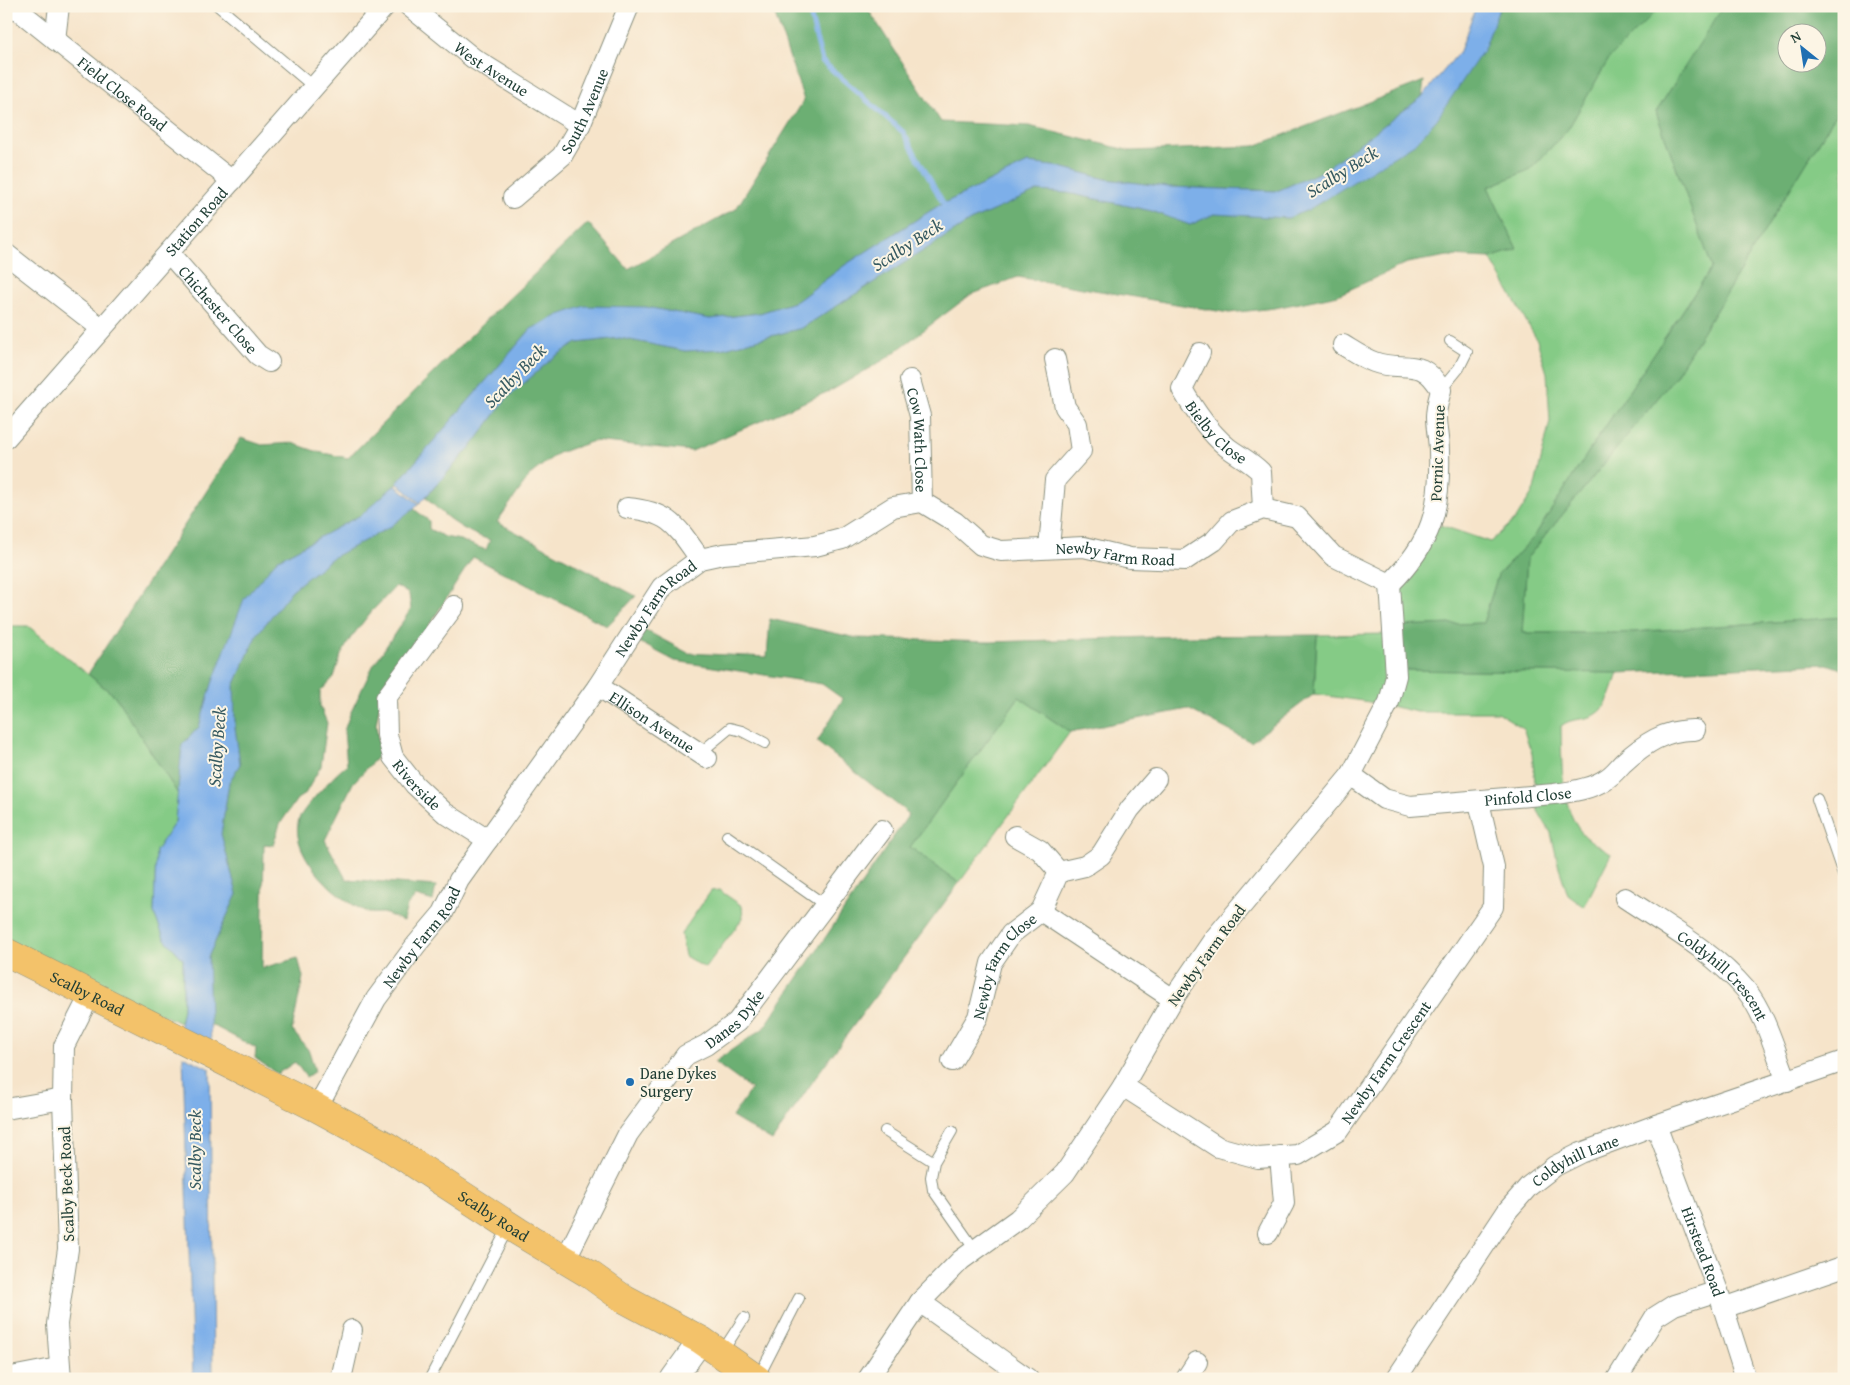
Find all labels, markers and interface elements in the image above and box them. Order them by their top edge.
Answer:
north arrow [1778,22,1828,72]
text: N [1786,25,1805,48]
street label: West Avenue [449,35,534,102]
street label: Field Close Road [72,50,173,137]
street label: South Avenue [554,64,614,158]
water label: Scalby Beck [1301,138,1384,204]
street label: Station Road [159,181,233,262]
water label: Scalby Beck [866,211,948,278]
street label: Chichester Close [173,260,264,359]
water label: Scalby Beck [477,337,553,414]
street label: Cow Wath Close [901,385,934,493]
street label: Bielby Close [1180,396,1252,470]
street label: Pornic Avenue [1423,404,1451,502]
street label: Newby Farm Road [1055,535,1176,572]
street label: Newby Farm Road [608,553,702,661]
street label: Ellison Avenue [605,685,700,759]
water label: Scalby Beck [200,705,233,788]
street label: Riverside [387,754,447,816]
street label: Pinfold Close [1483,780,1573,812]
street label: Newby Farm Road [376,882,466,993]
street label: Newby Farm Road [1161,899,1251,1011]
street label: Newby Farm Close [966,907,1042,1022]
street label: Coldyhill Crescent [1673,924,1774,1025]
street label: Scalby Road [46,964,129,1022]
street label: Danes Dyke [699,984,770,1054]
street label: Newby Farm Crescent [1335,995,1437,1129]
place label: Dane Dykes Surgery [640,1061,717,1103]
marker: Dane Dykes Surgery [624,1076,636,1088]
water label: Scalby Beck [181,1109,208,1190]
street label: Scalby Beck Road [52,1126,80,1242]
street label: Coldyhill Lane [1526,1128,1622,1192]
street label: Scalby Road [454,1184,534,1248]
street label: Hirstead Road [1675,1203,1731,1300]

